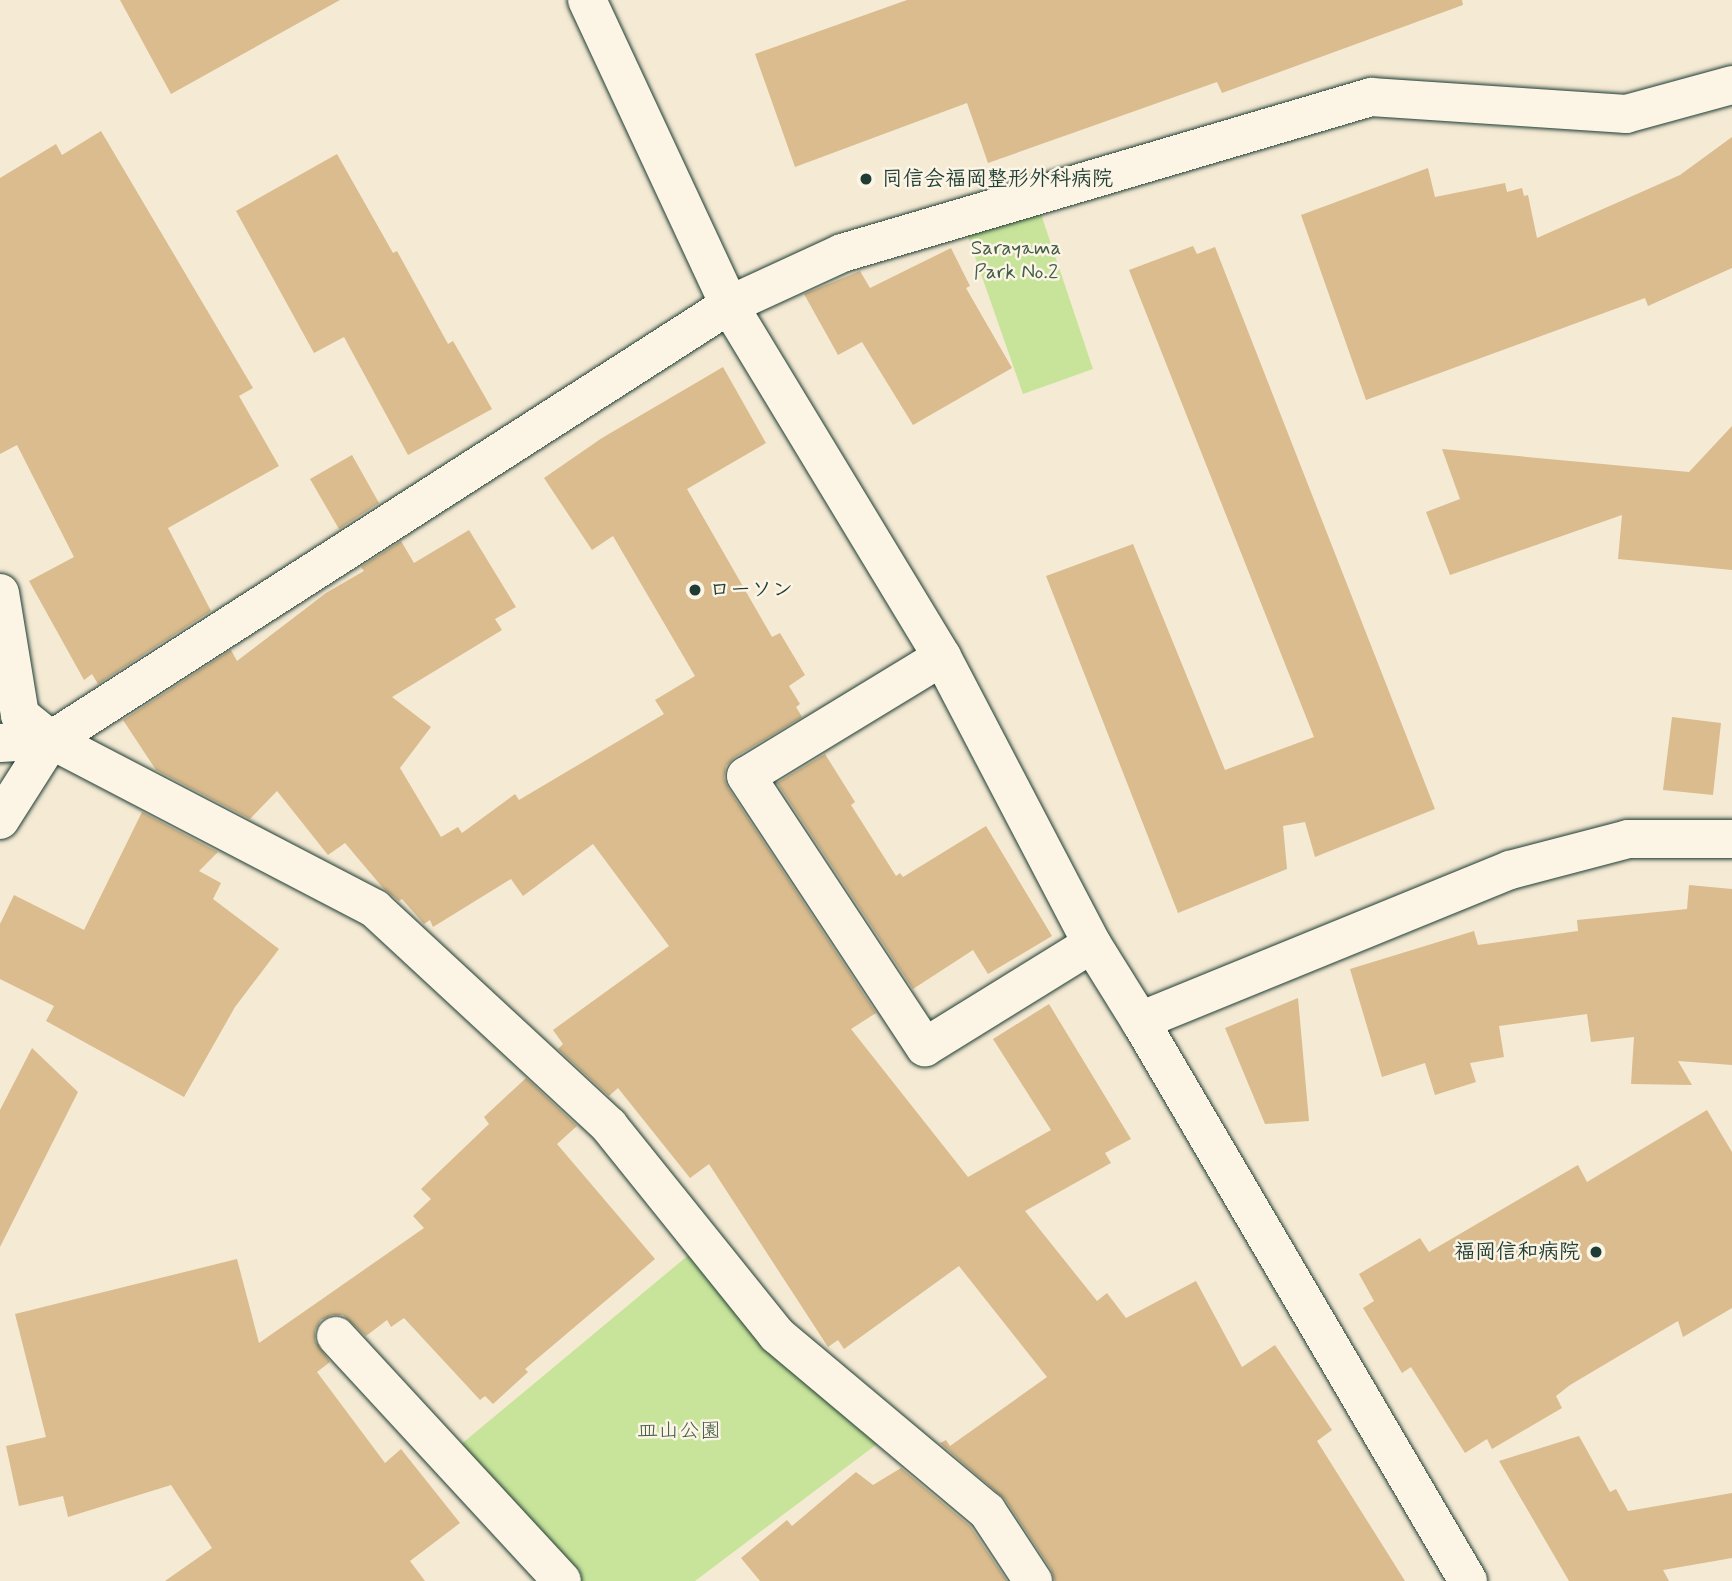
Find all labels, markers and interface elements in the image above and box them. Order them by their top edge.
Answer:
place label: 同信会福岡整形外科病院 [882,166,1113,192]
marker: 同信会福岡整形外科病院 [856,169,876,189]
park label: Sarayama Park No.2 [971,235,1061,285]
place label: ローソン [709,577,793,603]
marker: ローソン [687,582,703,598]
place label: 福岡信和病院 [1454,1239,1580,1265]
marker: 福岡信和病院 [1586,1242,1606,1262]
park label: 皿山公園 [637,1418,721,1444]

